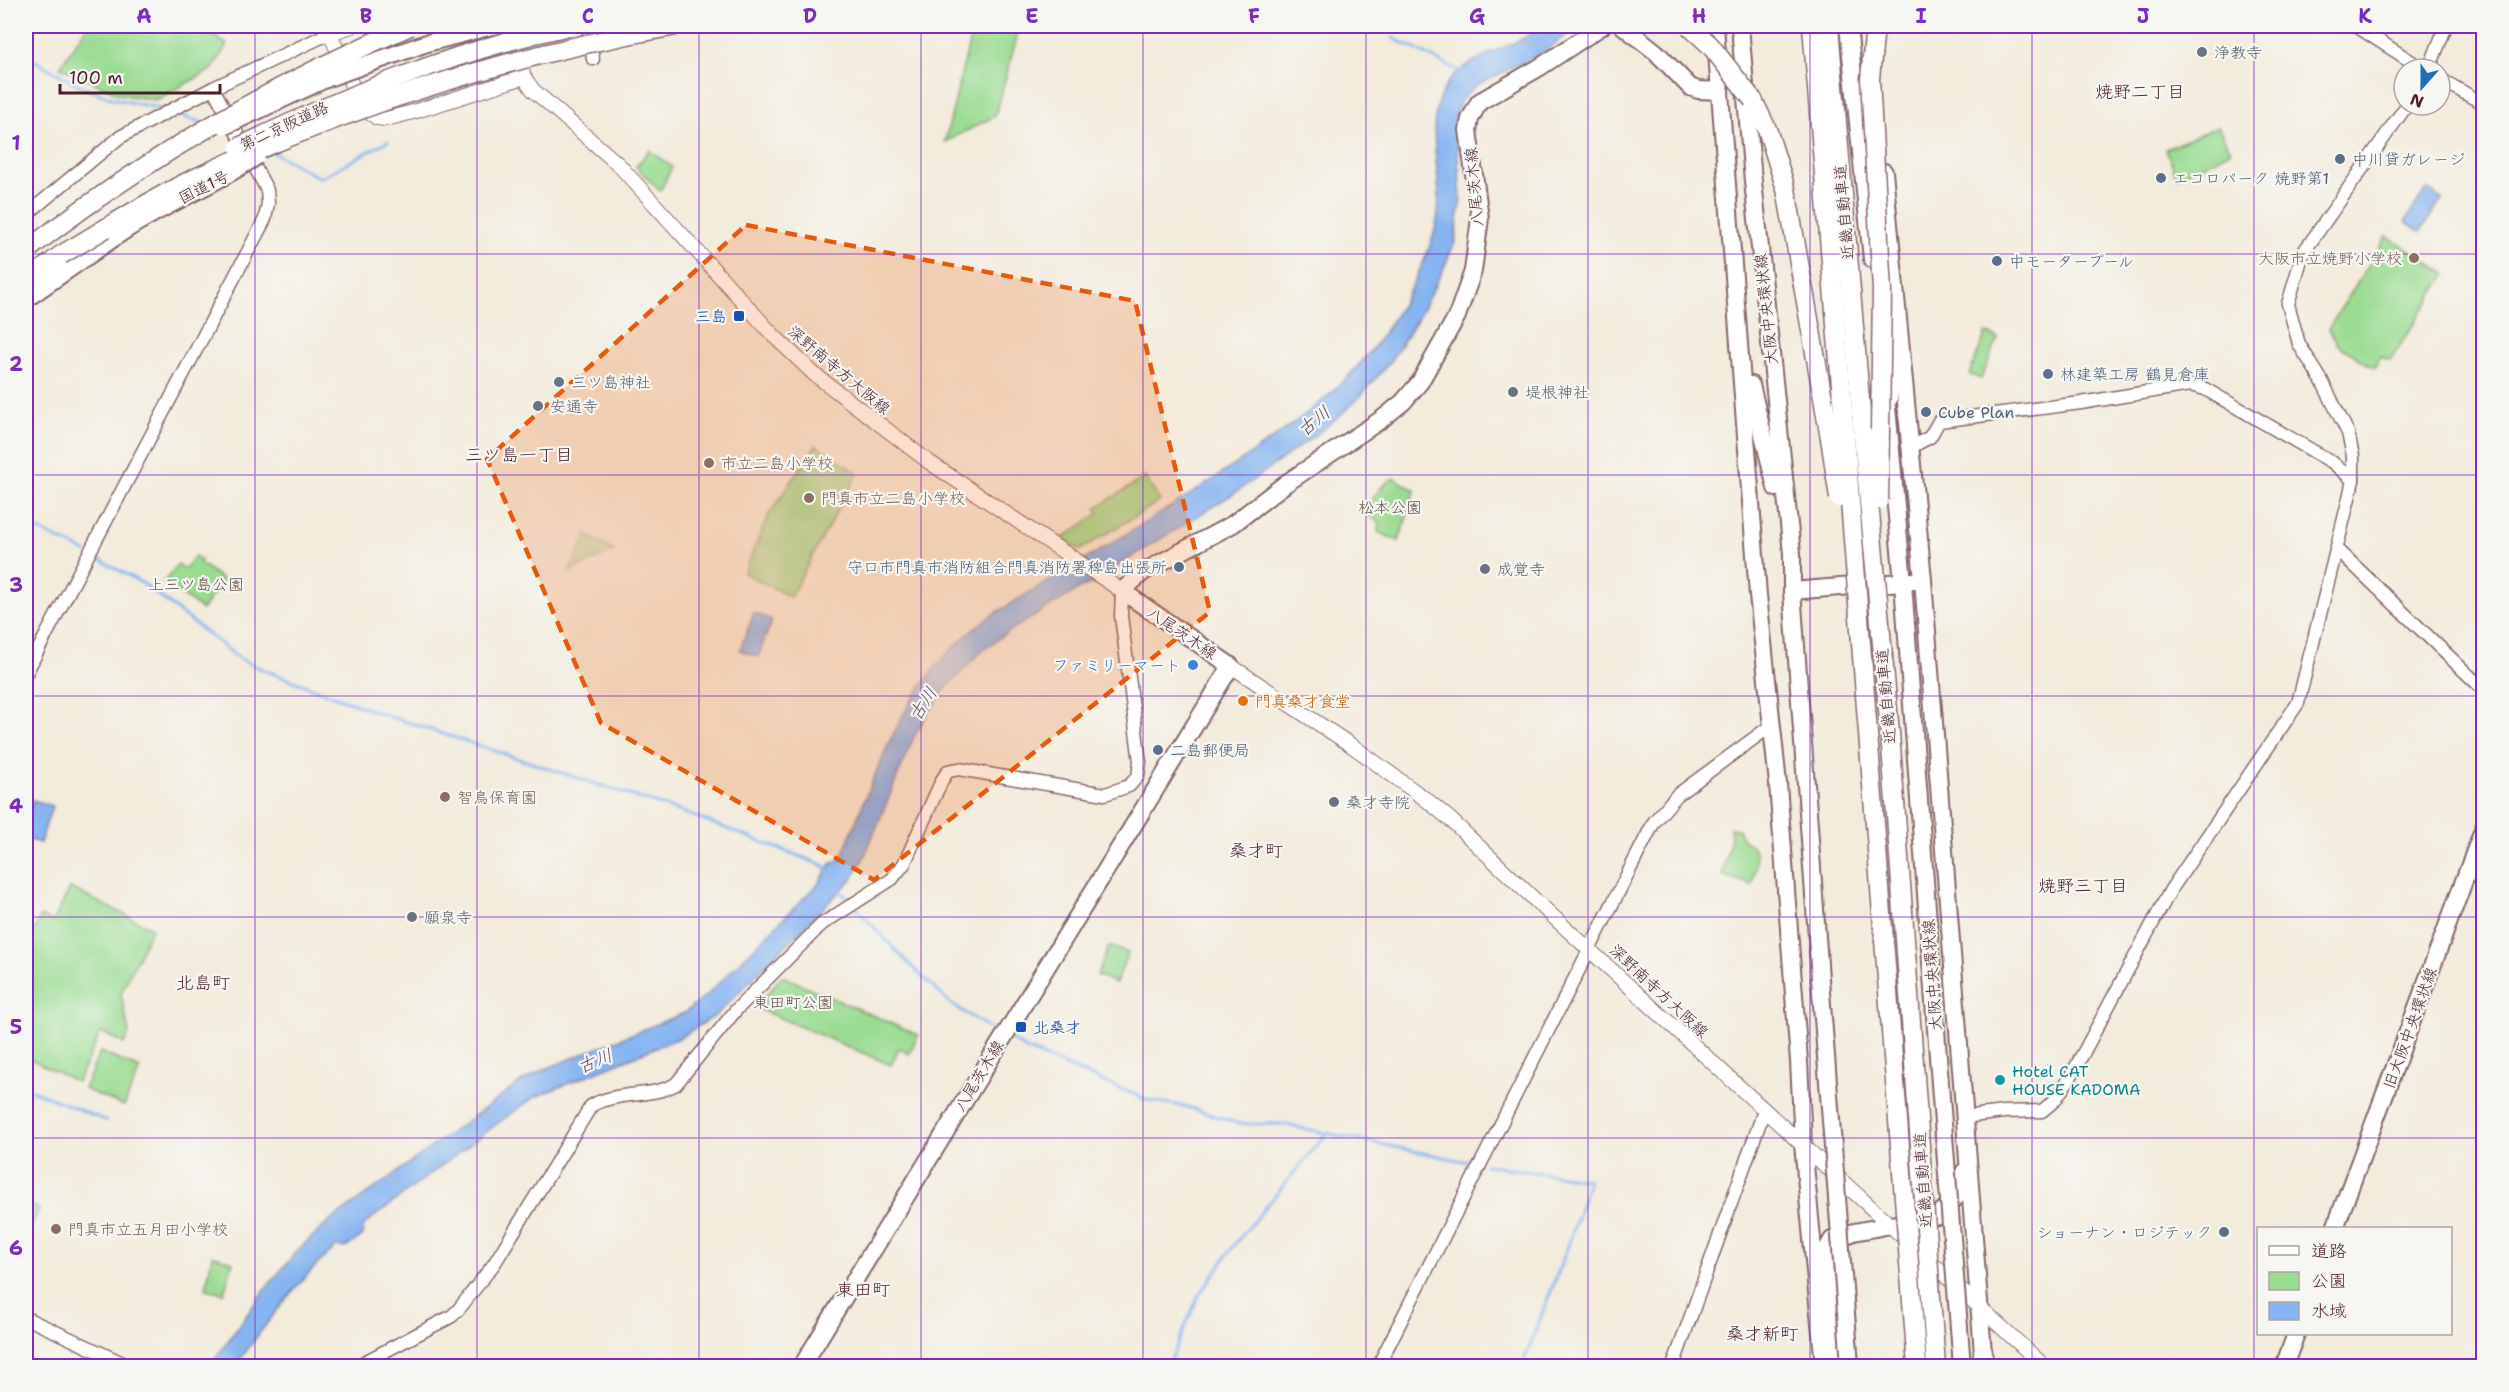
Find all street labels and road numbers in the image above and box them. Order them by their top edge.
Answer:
street label: 第二京阪道路 [236,96,332,156]
street label: 八尾茨木線 [1460,146,1488,228]
street label: 近畿自動車道 [1829,163,1859,261]
street label: 国道1号 [175,165,233,209]
street label: 大阪中央環状線 [1750,252,1782,366]
street label: 深野南寺方大阪線 [783,321,895,419]
street label: 八尾茨木線 [1143,602,1221,664]
street label: 近畿自動車道 [1871,647,1901,745]
street label: 大阪中央環状線 [1918,918,1946,1032]
street label: 深野南寺方大阪線 [1605,940,1713,1042]
street label: 旧大阪中央環状線 [2378,964,2442,1092]
street label: 八尾茨木線 [949,1036,1009,1116]
street label: 近畿自動車道 [1909,1131,1937,1229]

